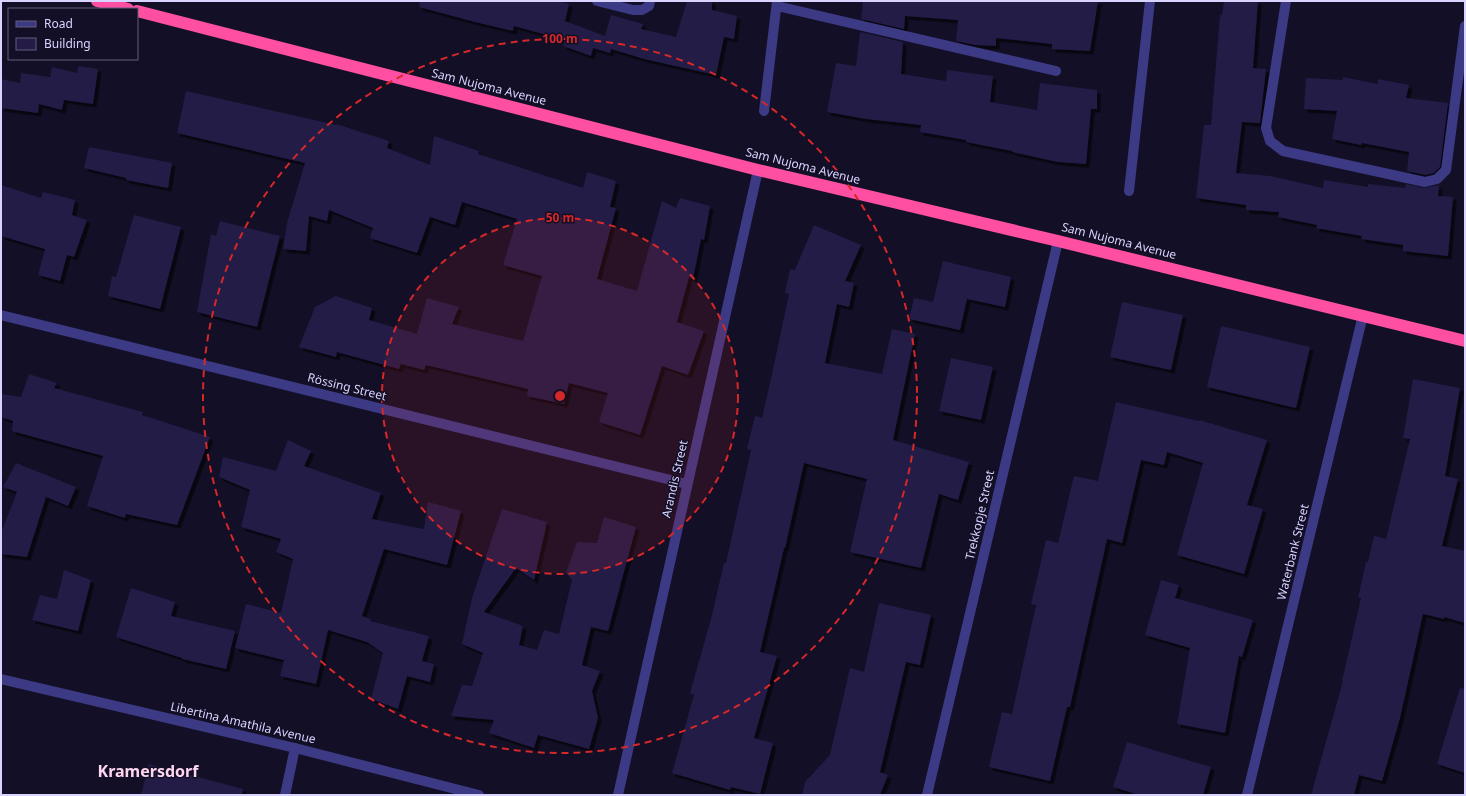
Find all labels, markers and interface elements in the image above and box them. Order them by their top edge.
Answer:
legend [8,8,138,60]
text: Road [44,15,73,32]
text: 100 m [542,30,578,47]
text: Building [44,35,91,52]
street label: Sam Nujoma Avenue [430,64,549,109]
street label: Sam Nujoma Avenue [744,143,863,188]
text: 50 m [546,209,574,226]
street label: Sam Nujoma Avenue [1060,218,1179,263]
street label: Rössing Street [306,368,389,405]
centre of rings [553,389,567,403]
street label: Arandis Street [657,438,692,519]
street label: Trekkopje Street [961,468,998,561]
street label: Waterbank Street [1272,502,1313,602]
street label: Libertina Amathila Avenue [169,698,318,748]
district label: Kramersdorf [98,760,199,782]

